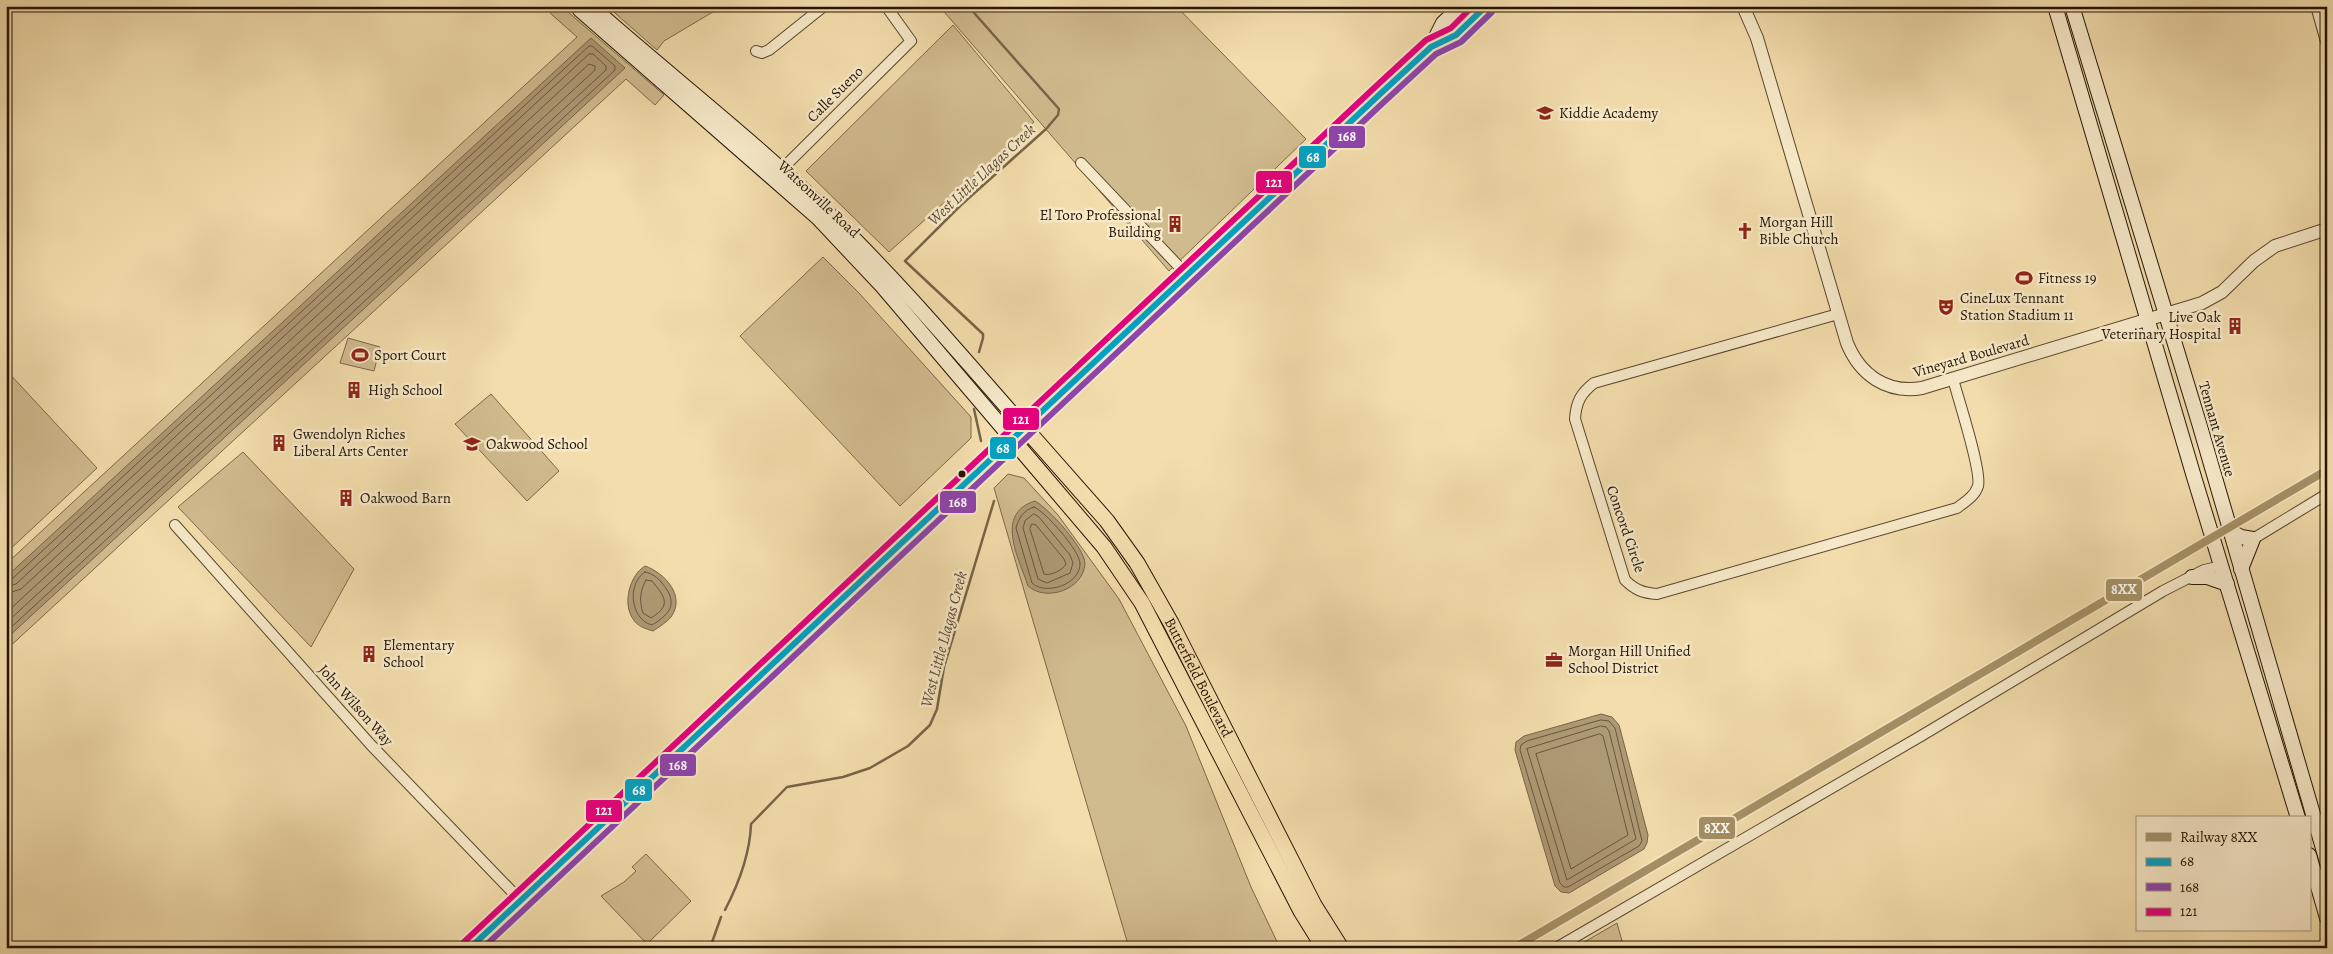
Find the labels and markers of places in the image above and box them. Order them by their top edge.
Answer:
school or university icon: Kiddie Academy [1535,103,1555,123]
place label: Kiddie Academy [1559,103,1658,123]
place label: El Toro Professional Building [1039,205,1161,242]
place label: Morgan Hill Bible Church [1759,212,1839,249]
building icon: El Toro Professional Building [1165,214,1185,234]
church icon: Morgan Hill Bible Church [1735,221,1755,241]
sports icon: Fitness 19 [2014,268,2034,288]
place label: Fitness 19 [2038,268,2097,288]
place label: CineLux Tennant Station Stadium 11 [1960,288,2074,325]
theatre icon: CineLux Tennant Station Stadium 11 [1936,297,1956,317]
place label: Live Oak Veterinary Hospital [2101,307,2222,344]
building icon: Live Oak Veterinary Hospital [2225,316,2245,336]
sports icon: Sport Court [350,345,370,365]
place label: Sport Court [374,345,446,365]
building icon: High School [344,380,364,400]
place label: High School [368,380,443,400]
place label: Gwendolyn Riches Liberal Arts Center [293,424,408,461]
building icon: Gwendolyn Riches Liberal Arts Center [269,433,289,453]
school or university icon: Oakwood School [462,434,482,454]
place label: Oakwood School [486,434,588,454]
unlabelled marker [957,469,967,479]
building icon: Oakwood Barn [336,488,356,508]
place label: Oakwood Barn [360,488,451,508]
place label: Elementary School [383,635,455,672]
place label: Morgan Hill Unified School District [1568,641,1692,678]
building icon: Elementary School [359,644,379,664]
office icon: Morgan Hill Unified School District [1544,650,1564,670]

